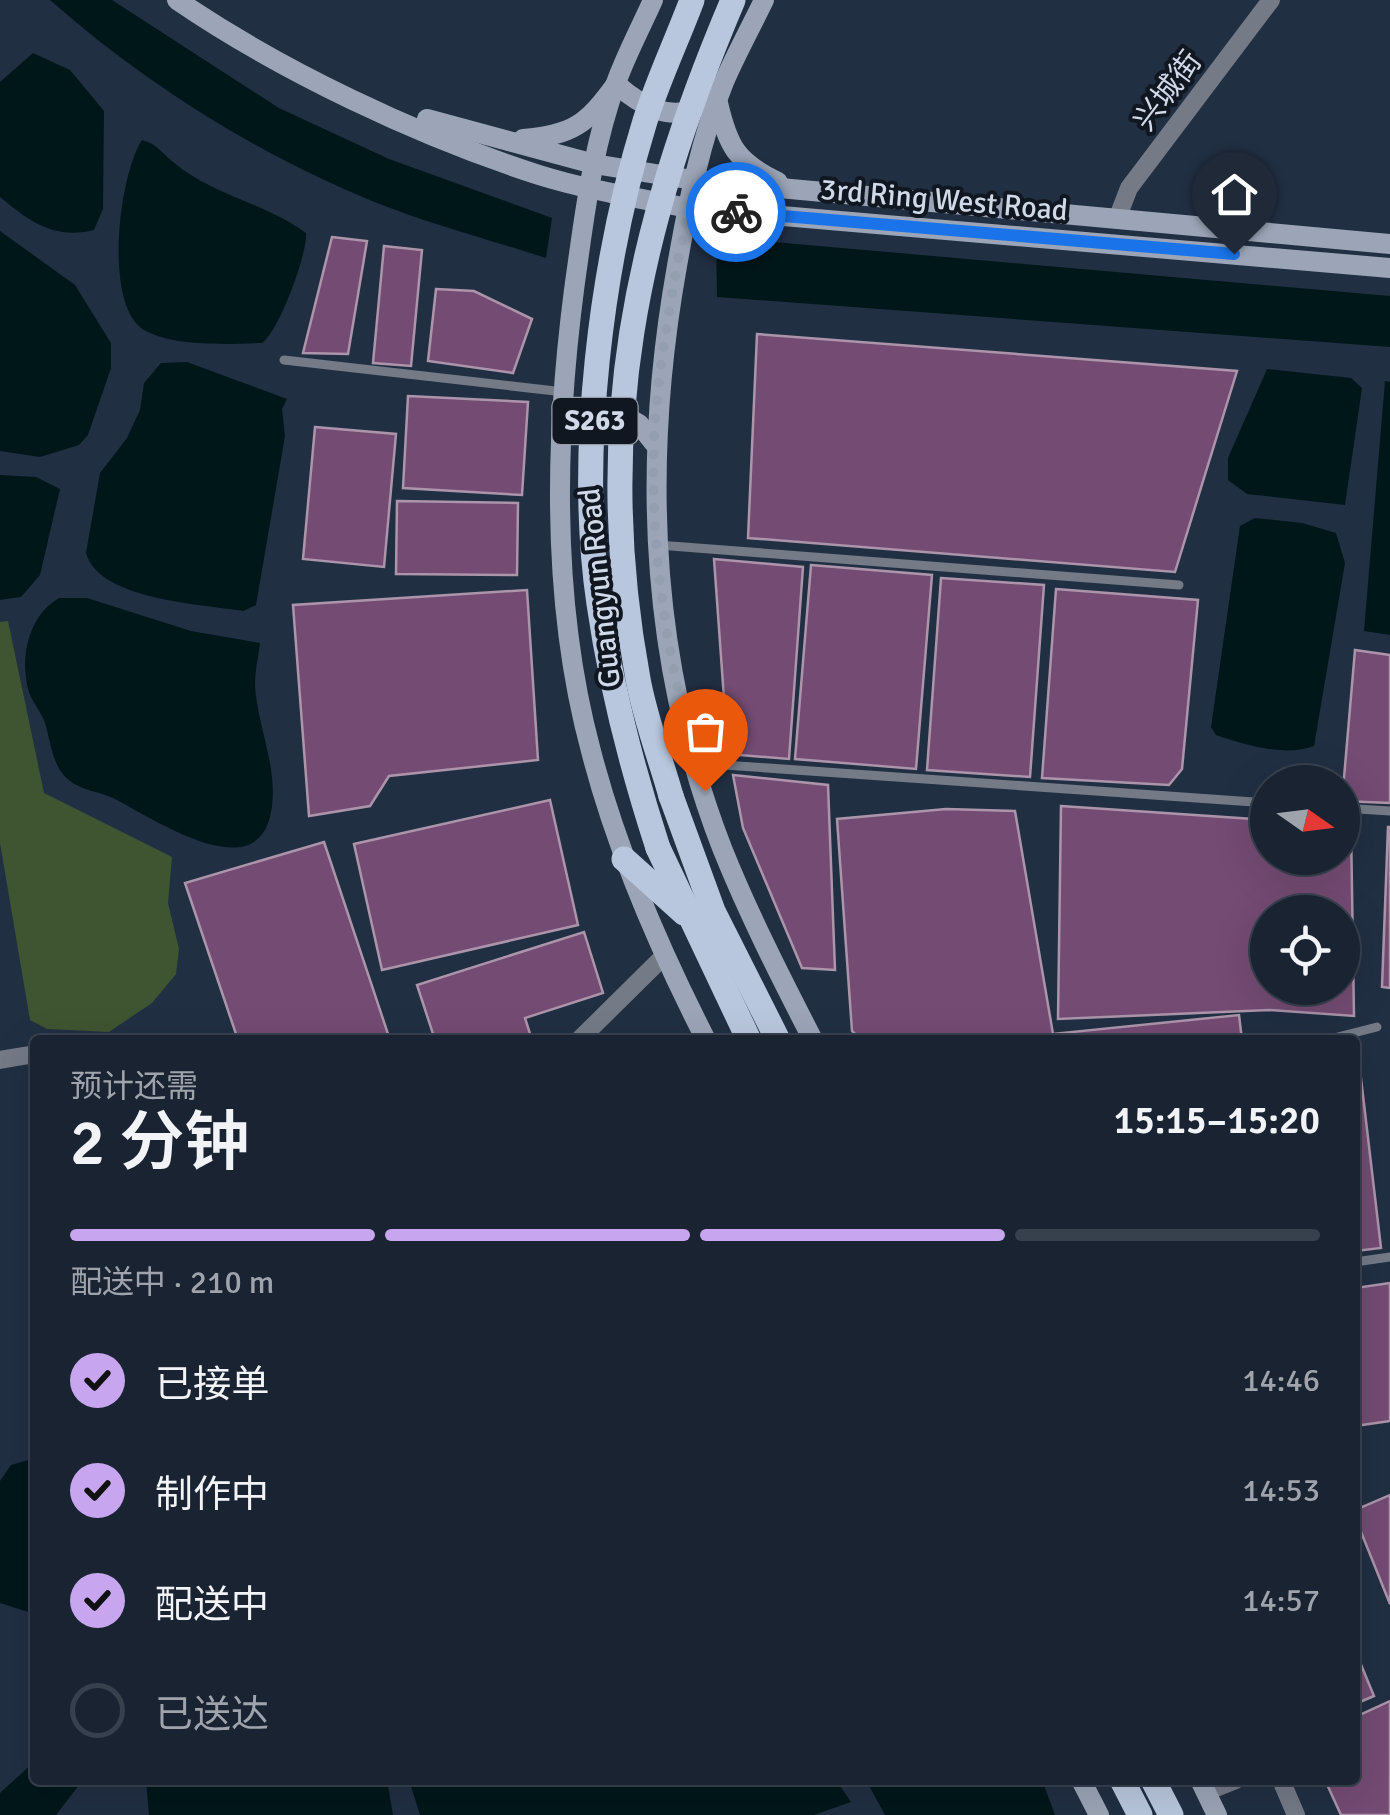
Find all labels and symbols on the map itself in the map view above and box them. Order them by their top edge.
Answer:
street label: 兴城街 [1126,44,1210,138]
pin [1192,152,1277,255]
courier [686,162,786,262]
street label: 3rd Ring West Road [819,171,1069,229]
road number: S263 [552,398,638,444]
street label: Guangyun Road [571,486,629,690]
pin [663,689,748,792]
north arrow [1250,765,1360,875]

